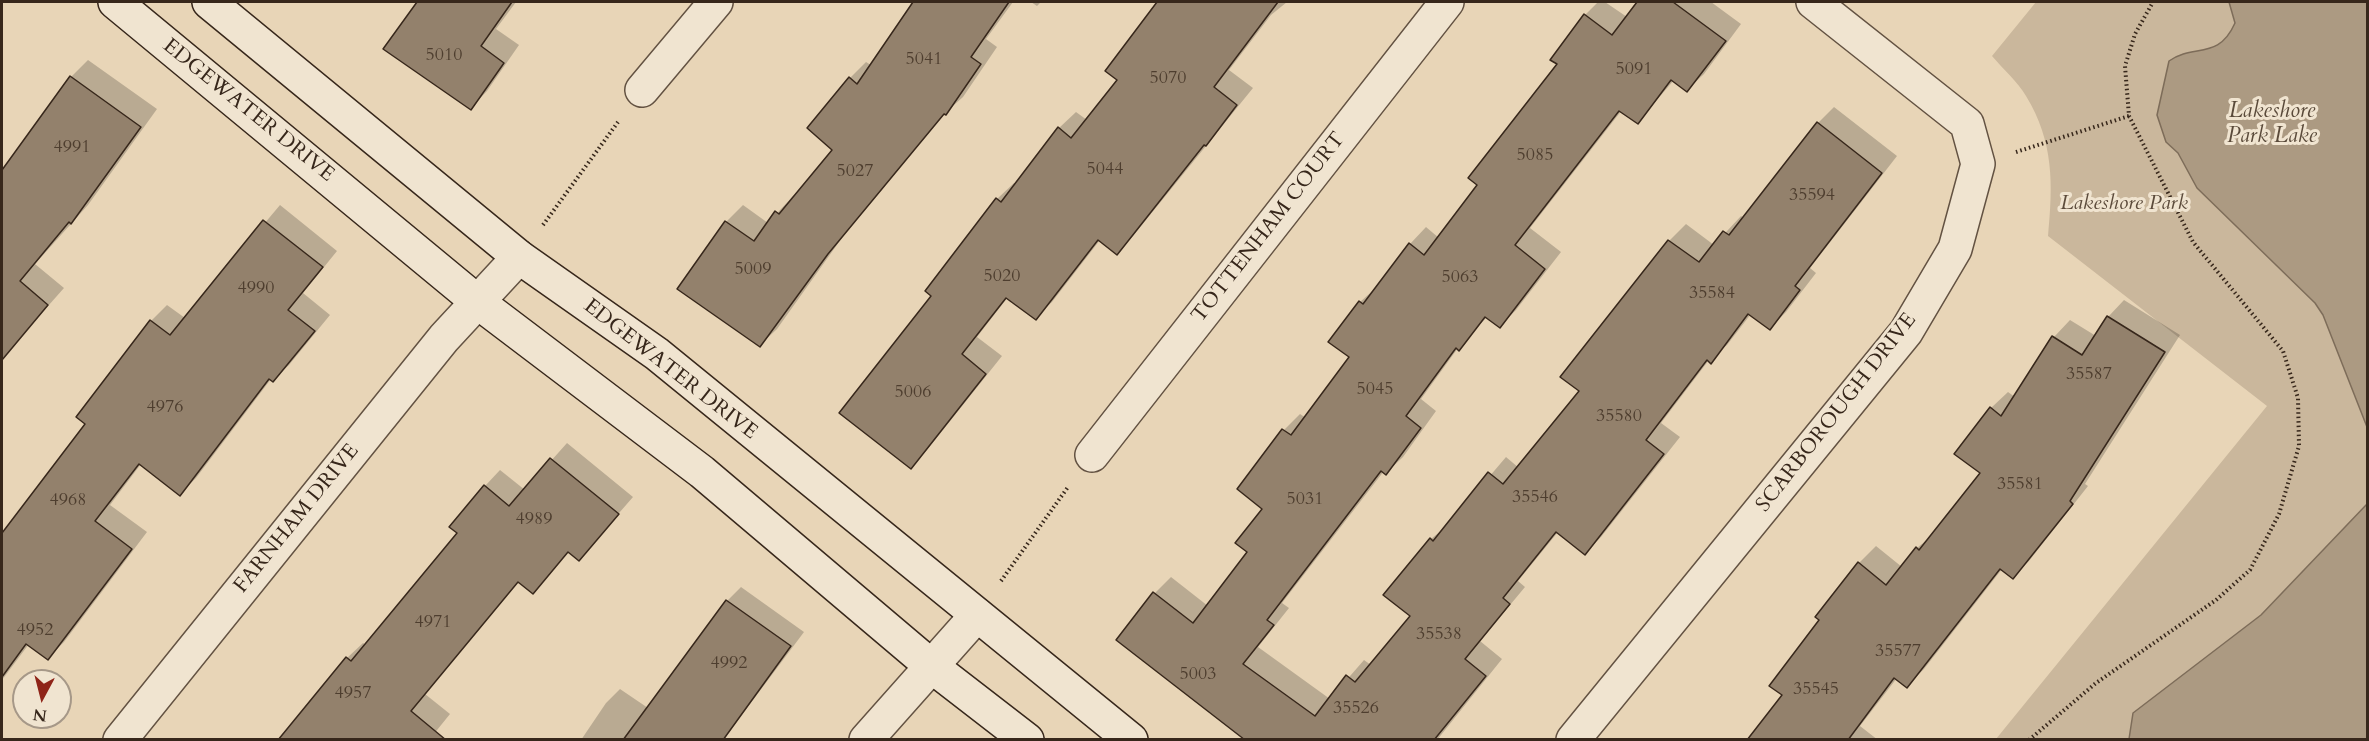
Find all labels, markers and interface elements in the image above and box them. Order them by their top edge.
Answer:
street label: EDGEWATER DRIVE [157,34,339,188]
house number: 5010 [426,45,462,67]
house number: 5041 [906,49,942,71]
house number: 5091 [1616,59,1652,81]
house number: 5070 [1150,68,1186,90]
water label: Lakeshore Park Lake [2227,99,2317,150]
street label: TOTTENHAM COURT [1187,128,1351,328]
house number: 4991 [54,137,90,159]
house number: 5085 [1517,145,1553,167]
house number: 5044 [1087,159,1123,181]
house number: 5027 [837,161,873,183]
house number: 35594 [1789,185,1835,207]
park label: Lakeshore Park [2060,191,2188,217]
house number: 5009 [735,259,771,281]
house number: 5020 [984,266,1020,288]
house number: 5063 [1442,267,1478,289]
house number: 4990 [238,278,274,300]
house number: 35584 [1689,283,1735,305]
street label: EDGEWATER DRIVE [578,294,762,446]
street label: SCARBOROUGH DRIVE [1752,309,1922,517]
house number: 35587 [2066,364,2112,386]
house number: 5045 [1357,379,1393,401]
house number: 5006 [895,382,931,404]
house number: 4976 [147,397,183,419]
house number: 35580 [1596,406,1642,428]
street label: FARNHAM DRIVE [229,439,365,599]
house number: 35581 [1997,474,2043,496]
house number: 35546 [1512,487,1558,509]
house number: 5031 [1287,489,1323,511]
house number: 4968 [50,490,86,512]
house number: 4989 [516,509,552,531]
house number: 4971 [415,612,451,634]
house number: 4952 [17,620,53,642]
house number: 35538 [1416,624,1462,646]
house number: 35577 [1875,641,1921,663]
house number: 4992 [711,653,747,675]
house number: 5003 [1180,664,1216,686]
north arrow [12,669,72,729]
house number: 35545 [1793,679,1839,701]
house number: 4957 [335,683,371,705]
house number: 35526 [1333,698,1379,720]
text: N [32,703,48,727]

